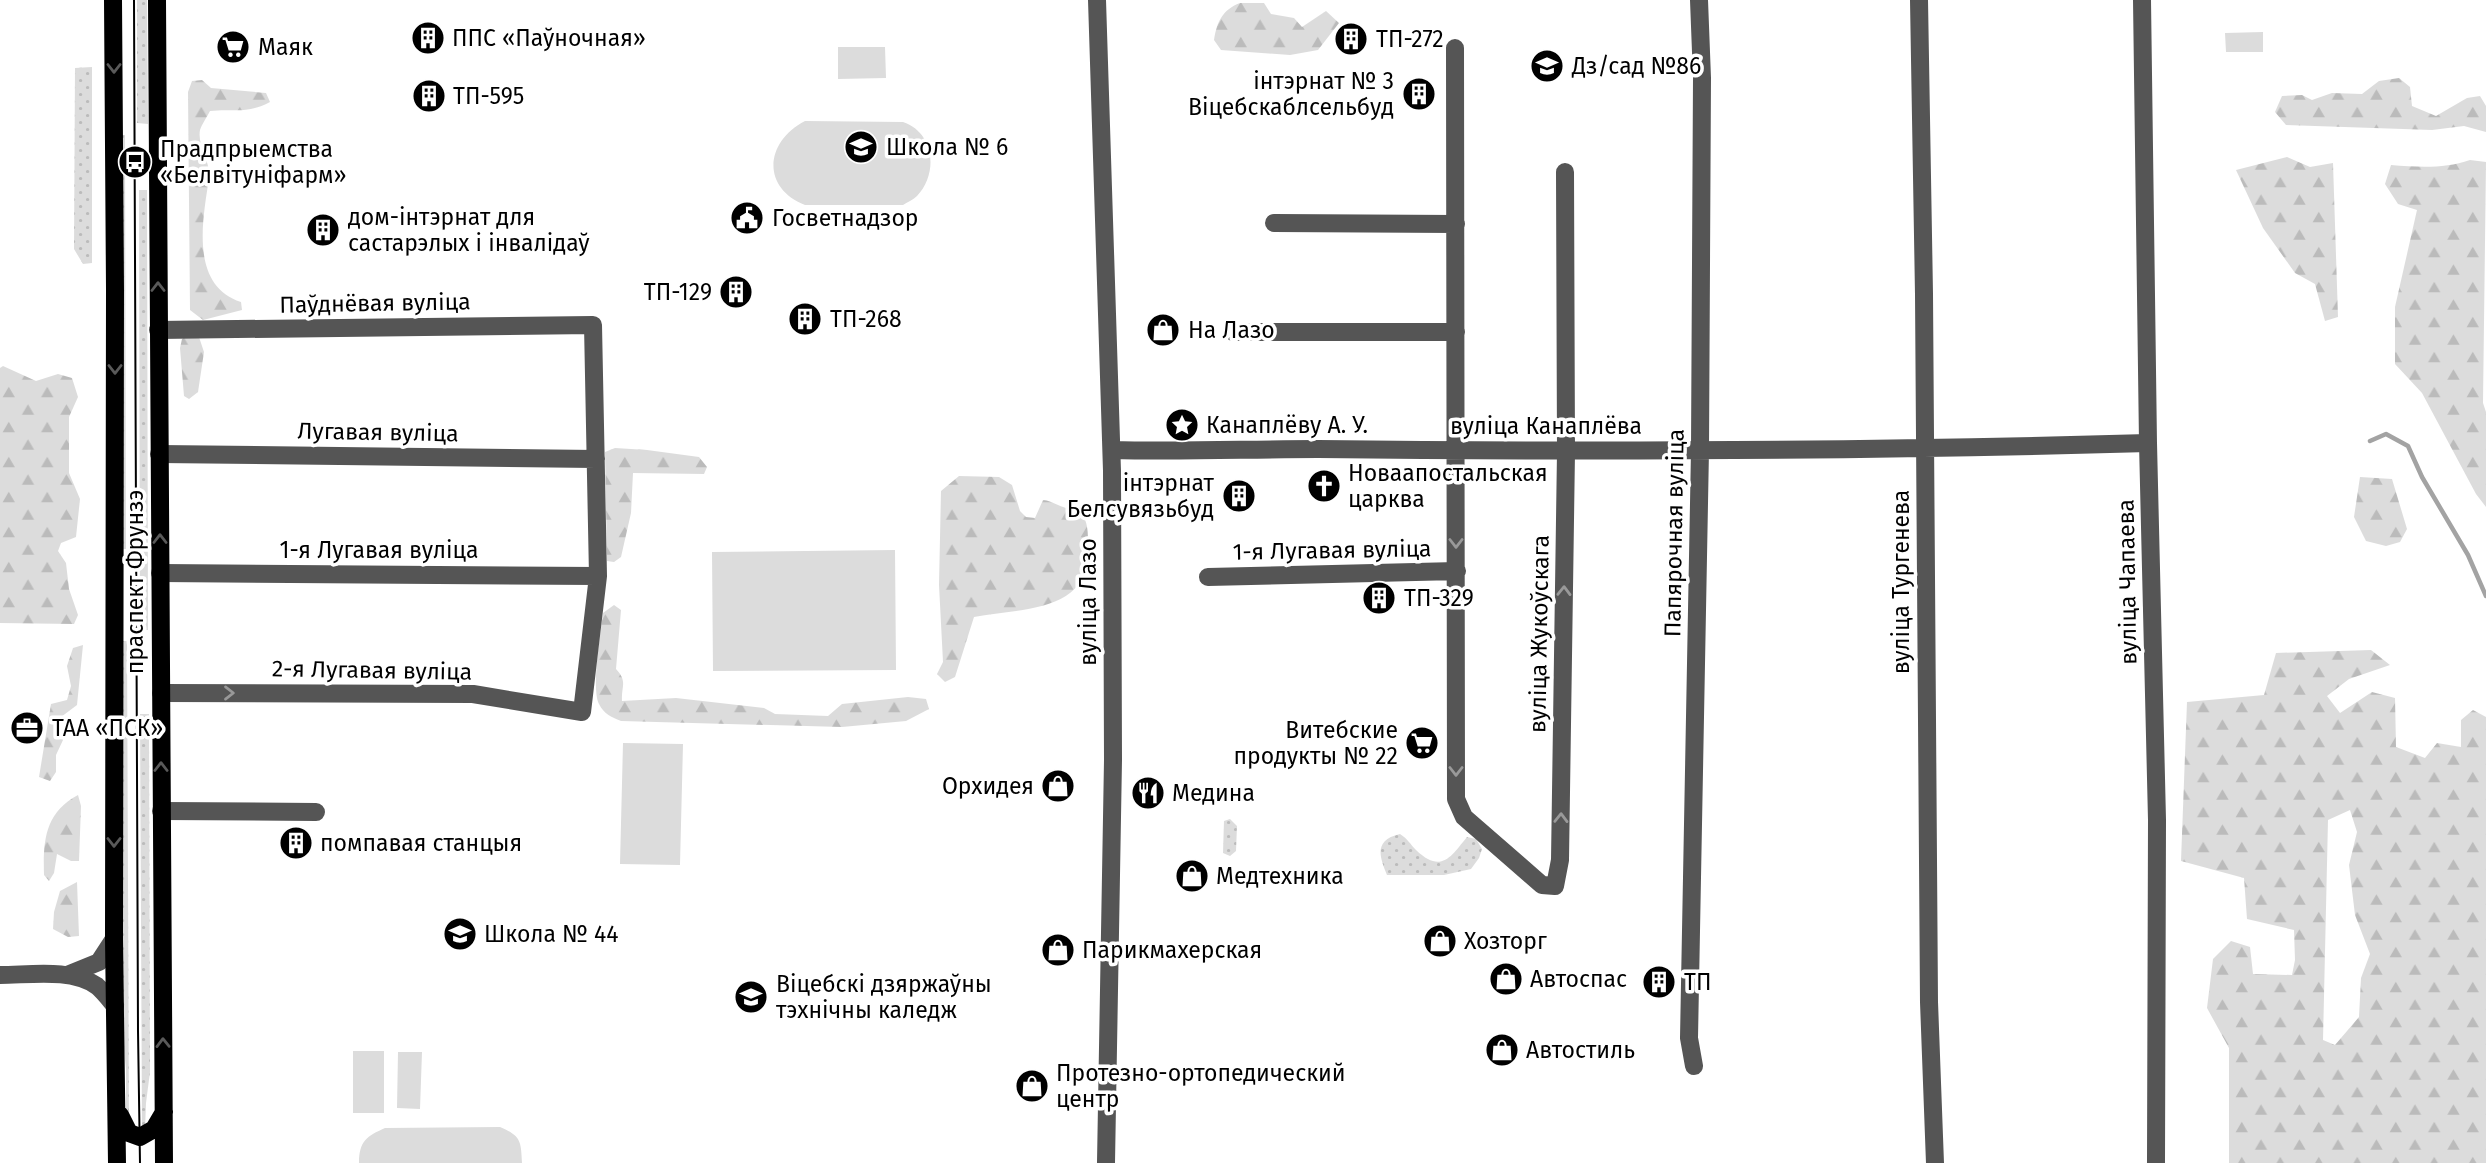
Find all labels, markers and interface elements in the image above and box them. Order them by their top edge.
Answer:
building icon: ППС «Паўночная» [409,19,447,57]
building icon: ТП-272 [1332,20,1370,58]
place label: ППС «Паўночная» [452,24,646,52]
place label: ТП-272 [1376,25,1444,53]
supermarket icon: Маяк [214,28,252,66]
place label: Маяк [258,33,313,61]
school or university icon: Дз/сад №86 [1528,47,1566,85]
place label: Дз/сад №86 [1571,52,1701,80]
one-way arrow [106,63,122,74]
place label: інтэрнат № 3 Віцебскаблсельбуд [1188,67,1394,121]
building icon: інтэрнат № 3 Віцебскаблсельбуд [1400,75,1438,113]
building icon: ТП-595 [410,77,448,115]
place label: ТП-595 [453,82,524,110]
school or university icon: Школа № 6 [842,128,880,166]
place label: Школа № 6 [886,133,1008,161]
place label: Прадпрыемства «Белвітуніфарм» [160,135,347,189]
bus stop icon: Прадпрыемства «Белвітуніфарм» [116,143,154,181]
public building icon: Госветнадзор [728,199,766,237]
place label: дом-інтэрнат для састарэлых і інвалідаў [348,203,590,257]
place label: Госветнадзор [772,204,919,232]
building icon: дом-інтэрнат для састарэлых і інвалідаў [304,211,342,249]
building icon: ТП-129 [717,273,755,311]
place label: ТП-129 [644,278,712,306]
one-way arrow [150,282,166,292]
street label: Паўднёвая вуліца [279,287,471,319]
building icon: ТП-268 [786,300,824,338]
place label: ТП-268 [830,305,902,333]
shop icon: На Лазо [1144,311,1182,349]
place label: На Лазо [1188,316,1275,344]
one-way arrow [107,364,123,375]
place icon: Канаплёву А. У. [1163,406,1201,444]
place label: Канаплёву А. У. [1206,411,1368,439]
street label: вуліца Канаплёва [1450,412,1642,440]
street label: Лугавая вуліца [297,417,459,447]
street label: Папярочная вуліца [1658,429,1690,637]
place label: Новаапостальская царква [1348,459,1548,513]
church icon: Новаапостальская царква [1305,467,1343,505]
place label: інтэрнат Белсувязьбуд [1067,469,1215,523]
building icon: інтэрнат Белсувязьбуд [1220,477,1258,515]
street label: праспект Фрунзэ [121,490,149,674]
street label: вуліца Тургенева [1887,490,1915,674]
street label: вуліца Чапаева [2112,499,2142,665]
one-way arrow [152,534,167,545]
street label: 1-я Лугавая вуліца [1232,534,1432,566]
street label: вуліца Жукоўскага [1523,535,1555,733]
street label: 1-я Лугавая вуліца [279,536,479,564]
street label: вуліца Лазо [1074,538,1102,666]
one-way arrow [1449,538,1464,549]
building icon: ТП-329 [1360,579,1398,617]
place label: ТП-329 [1404,584,1474,612]
one-way arrow [1556,585,1572,596]
street label: 2-я Лугавая вуліца [272,654,472,686]
one-way arrow [224,685,235,701]
office icon: ТАА «ПСК» [8,709,46,747]
place label: ТАА «ПСК» [52,714,163,742]
place label: Витебские продукты № 22 [1233,716,1398,770]
supermarket icon: Витебские продукты № 22 [1403,724,1441,762]
one-way arrow [153,761,169,772]
one-way arrow [1448,766,1464,777]
shop icon: Орхидея [1039,767,1077,805]
place label: Орхидея [942,772,1034,800]
restaurant icon: Медина [1129,774,1167,812]
place label: Медина [1172,779,1255,807]
one-way arrow [1553,813,1569,823]
building icon: помпавая станцыя [277,824,315,862]
place label: помпавая станцыя [320,829,522,857]
one-way arrow [106,837,122,847]
shop icon: Медтехника [1173,857,1211,895]
place label: Медтехника [1216,862,1344,890]
school or university icon: Школа № 44 [441,915,479,953]
place label: Школа № 44 [484,920,618,948]
shop icon: Хозторг [1421,922,1459,960]
place label: Хозторг [1464,927,1547,955]
shop icon: Парикмахерская [1039,931,1077,969]
place label: Парикмахерская [1082,936,1262,964]
shop icon: Автоспас [1487,960,1525,998]
building icon: ТП [1640,963,1678,1001]
place label: Автоспас [1530,965,1627,993]
place label: ТП [1684,968,1711,996]
place label: Віцебскі дзяржаўны тэхнічны каледж [776,970,992,1024]
school or university icon: Віцебскі дзяржаўны тэхнічны каледж [732,978,770,1016]
shop icon: Автостиль [1483,1031,1521,1069]
place label: Автостиль [1526,1036,1635,1064]
one-way arrow [155,1038,170,1049]
place label: Протезно-ортопедический центр [1056,1059,1346,1113]
shop icon: Протезно-ортопедический центр [1013,1067,1051,1105]

